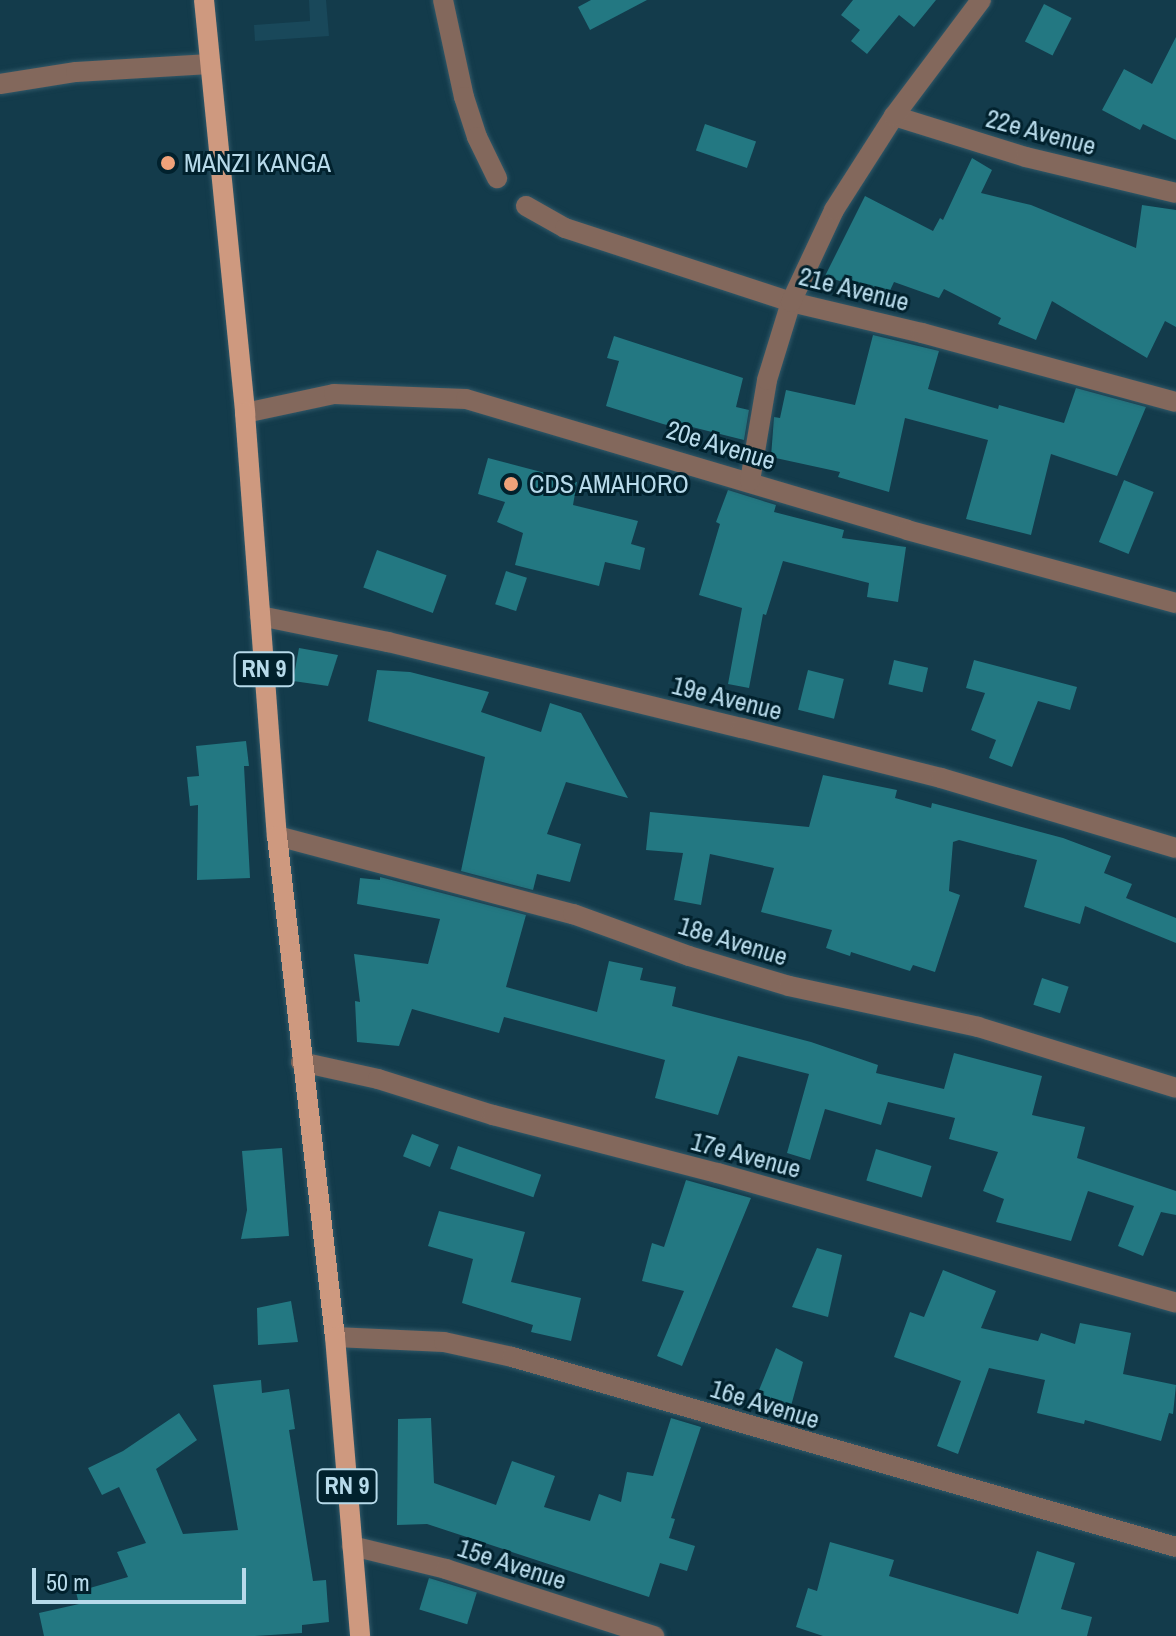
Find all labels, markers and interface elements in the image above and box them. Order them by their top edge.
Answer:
street label: 22e Avenue [982,102,1100,162]
place label: MANZI KANGA [184,147,331,179]
marker: MANZI KANGA [159,154,177,172]
street label: 21e Avenue [795,260,913,318]
street label: 20e Avenue [662,413,780,477]
place label: CDS AMAHORO [529,468,690,500]
marker: CDS AMAHORO [500,473,522,495]
road number: RN 9 [232,649,296,689]
street label: 19e Avenue [668,669,786,727]
street label: 18e Avenue [674,909,792,973]
street label: 17e Avenue [687,1125,805,1185]
street label: 16e Avenue [706,1372,824,1436]
road number: RN 9 [315,1466,379,1506]
street label: 15e Avenue [453,1532,571,1596]
scale bar [36,1552,250,1602]
text: 50 m [46,1566,90,1598]

